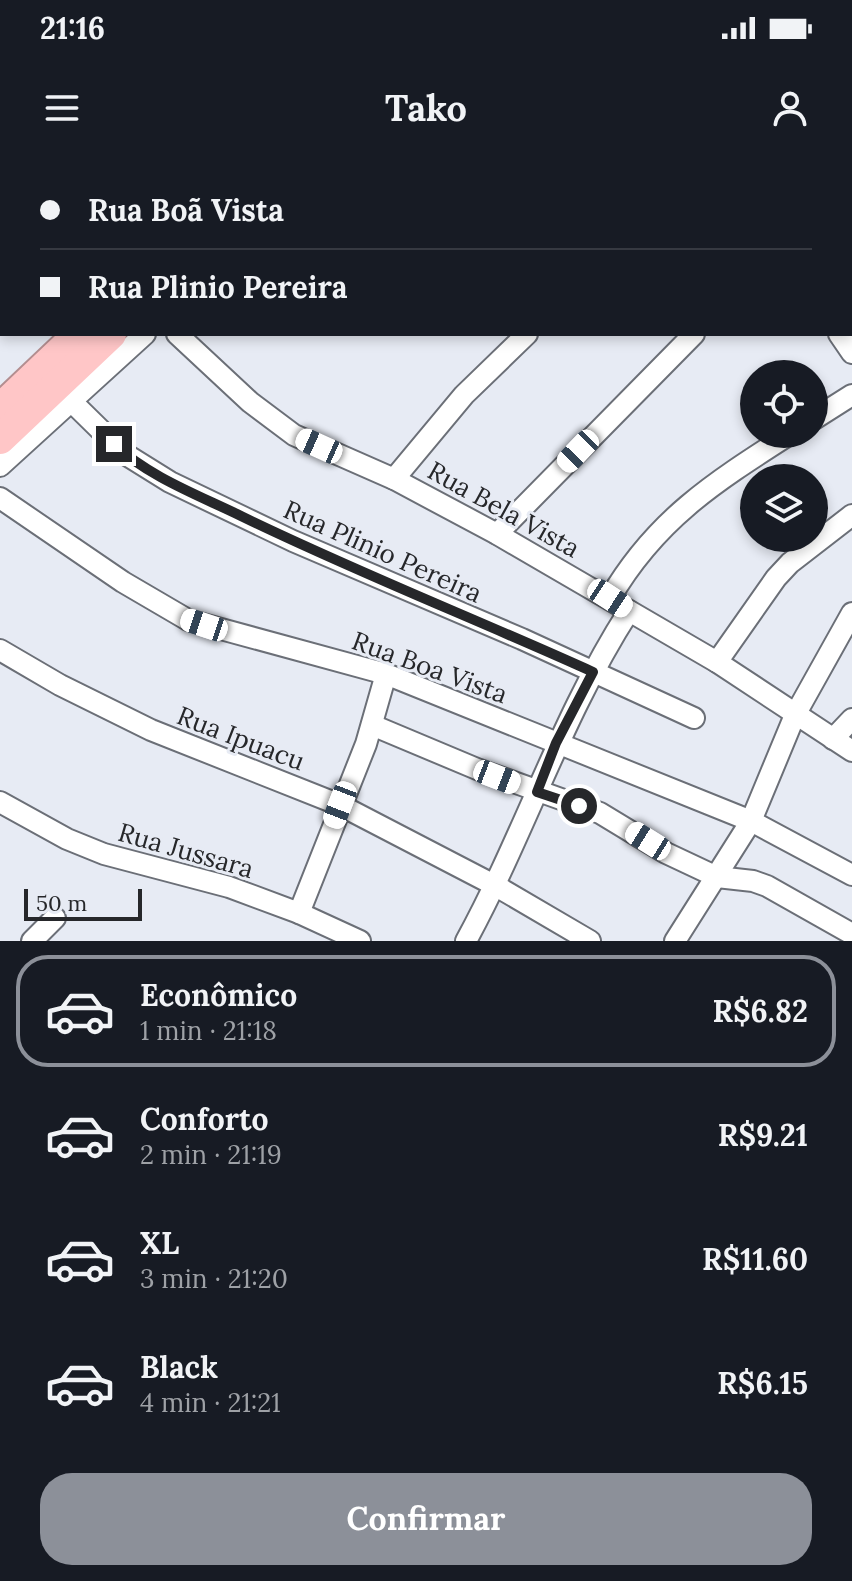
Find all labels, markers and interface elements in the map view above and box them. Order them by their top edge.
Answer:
text: 21:16 [40,9,105,47]
text: Tako [385,85,467,131]
icon: menu [40,86,84,130]
icon: person [768,86,812,130]
text: Rua Boã Vista [88,191,284,229]
text: Rua Plinio Pereira [88,268,347,306]
map controls [740,360,828,552]
button: locate [740,360,828,448]
car [292,425,346,467]
car [553,425,603,477]
route end [96,426,132,462]
street label: Rua Bela Vista [422,454,586,564]
button: layers [740,464,828,552]
street label: Rua Plinio Pereira [279,492,487,610]
car [583,575,637,621]
car [177,606,231,644]
street label: Rua Boa Vista [348,624,512,710]
street label: Rua Ipuacu [172,699,310,777]
car [470,757,524,797]
car [320,778,360,832]
route start [561,788,597,824]
street label: Rua Jussara [114,815,258,885]
car [621,818,675,864]
scale bar [24,885,142,921]
text: 50 m [36,889,87,917]
icon: car [44,975,116,1047]
text: Econômico [140,976,297,1014]
text: R$6.82 [712,992,808,1030]
text: 1 min · 21:18 [140,1014,277,1047]
icon: car [44,1099,116,1171]
text: Conforto [140,1100,268,1138]
text: R$9.21 [718,1116,808,1154]
text: 2 min · 21:19 [140,1138,282,1171]
icon: car [44,1223,116,1295]
text: XL [140,1224,179,1262]
text: R$11.60 [702,1240,808,1278]
text: 3 min · 21:20 [140,1262,288,1295]
icon: car [44,1347,116,1419]
text: Black [140,1348,218,1386]
text: R$6.15 [717,1364,808,1402]
text: 4 min · 21:21 [140,1386,281,1419]
button: Confirmar [40,1473,812,1565]

